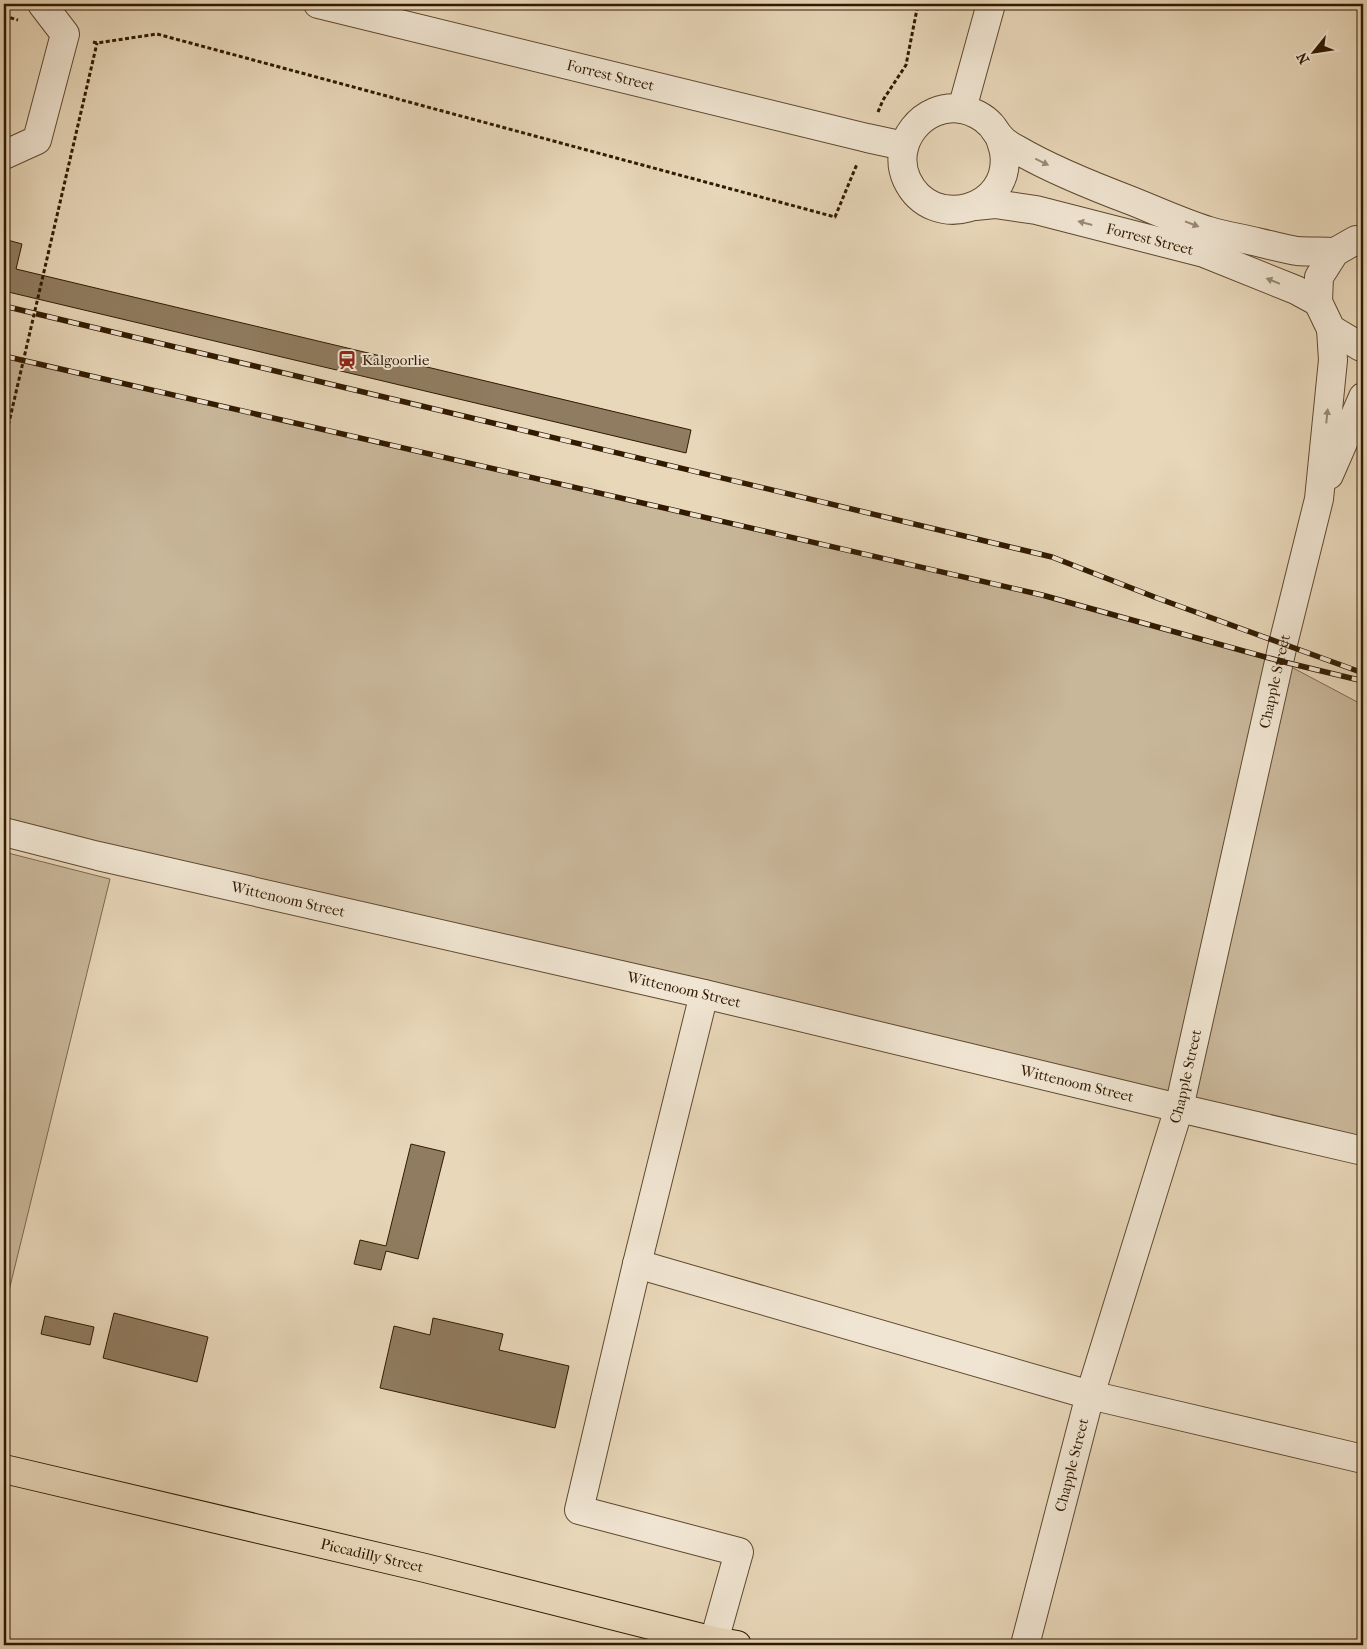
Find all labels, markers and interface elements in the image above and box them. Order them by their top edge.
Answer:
north arrow [1290,28,1340,78]
text: N [1293,49,1313,67]
street label: Forrest Street [565,56,657,95]
one-way arrow [1035,158,1049,166]
one-way arrow [1078,218,1093,226]
street label: Forrest Street [1104,219,1196,259]
one-way arrow [1185,221,1199,229]
one-way arrow [1266,277,1281,285]
station icon: Kalgoorlie [336,349,358,371]
place label: Kalgoorlie [362,351,430,369]
one-way arrow [1324,408,1332,424]
street label: Chapple Street [1255,632,1294,730]
street label: Wittenoom Street [228,877,347,921]
street label: Wittenoom Street [624,968,743,1012]
street label: Chapple Street [1166,1027,1205,1126]
street label: Wittenoom Street [1017,1061,1136,1106]
street label: Chapple Street [1051,1416,1093,1514]
street label: Piccadilly Street [319,1535,426,1576]

